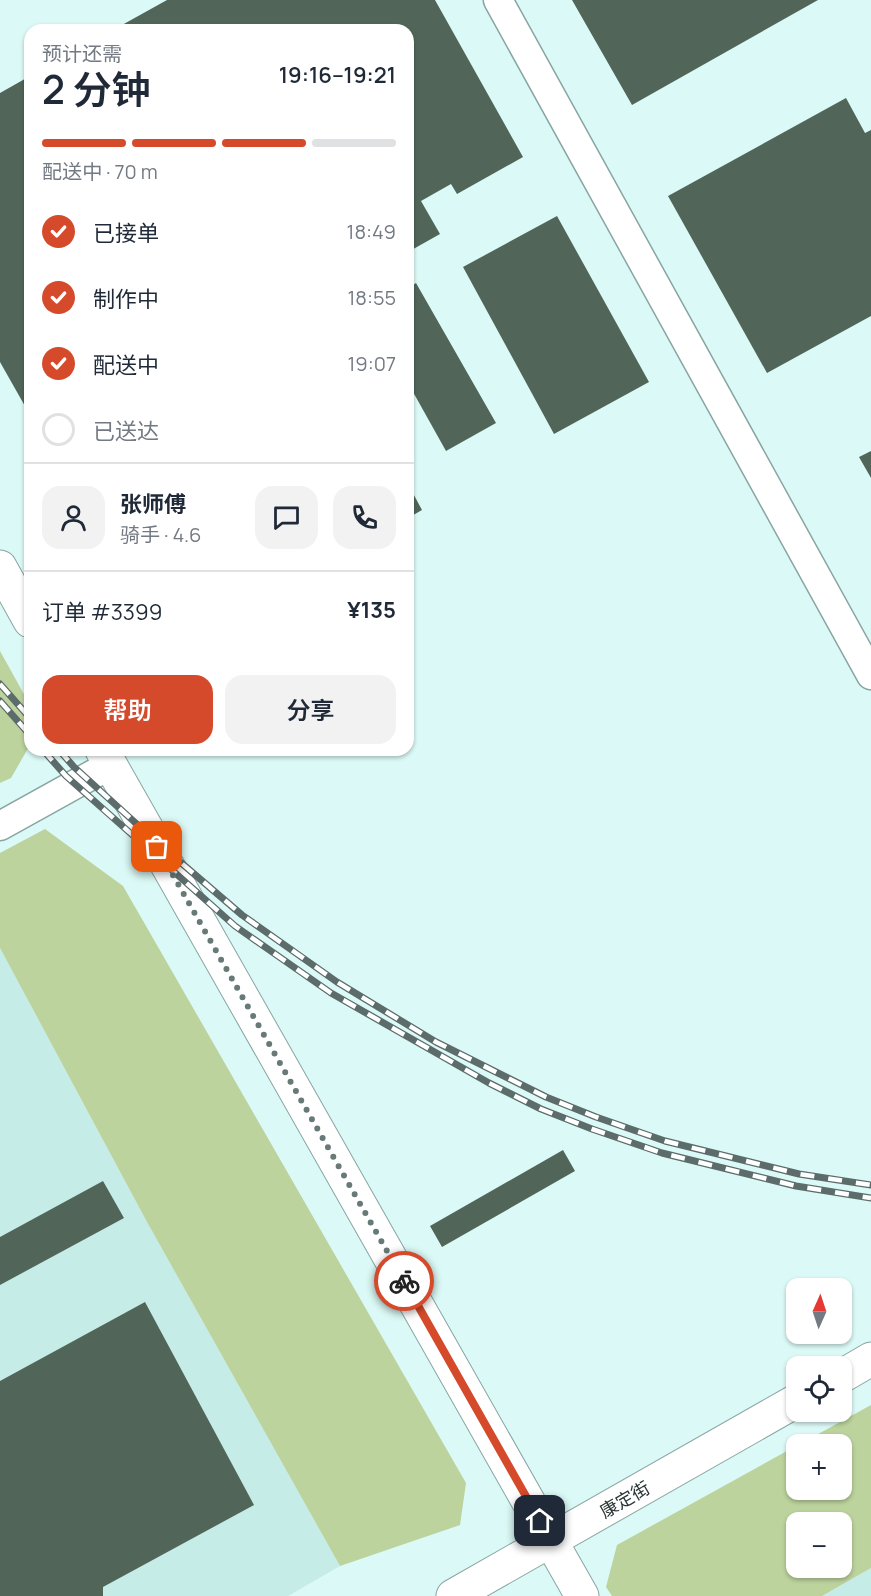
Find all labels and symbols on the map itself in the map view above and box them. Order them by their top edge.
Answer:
pin [131,821,182,872]
courier [374,1251,434,1311]
north arrow [786,1278,852,1344]
street label: 康定街 [595,1475,654,1523]
pin [514,1495,565,1546]

